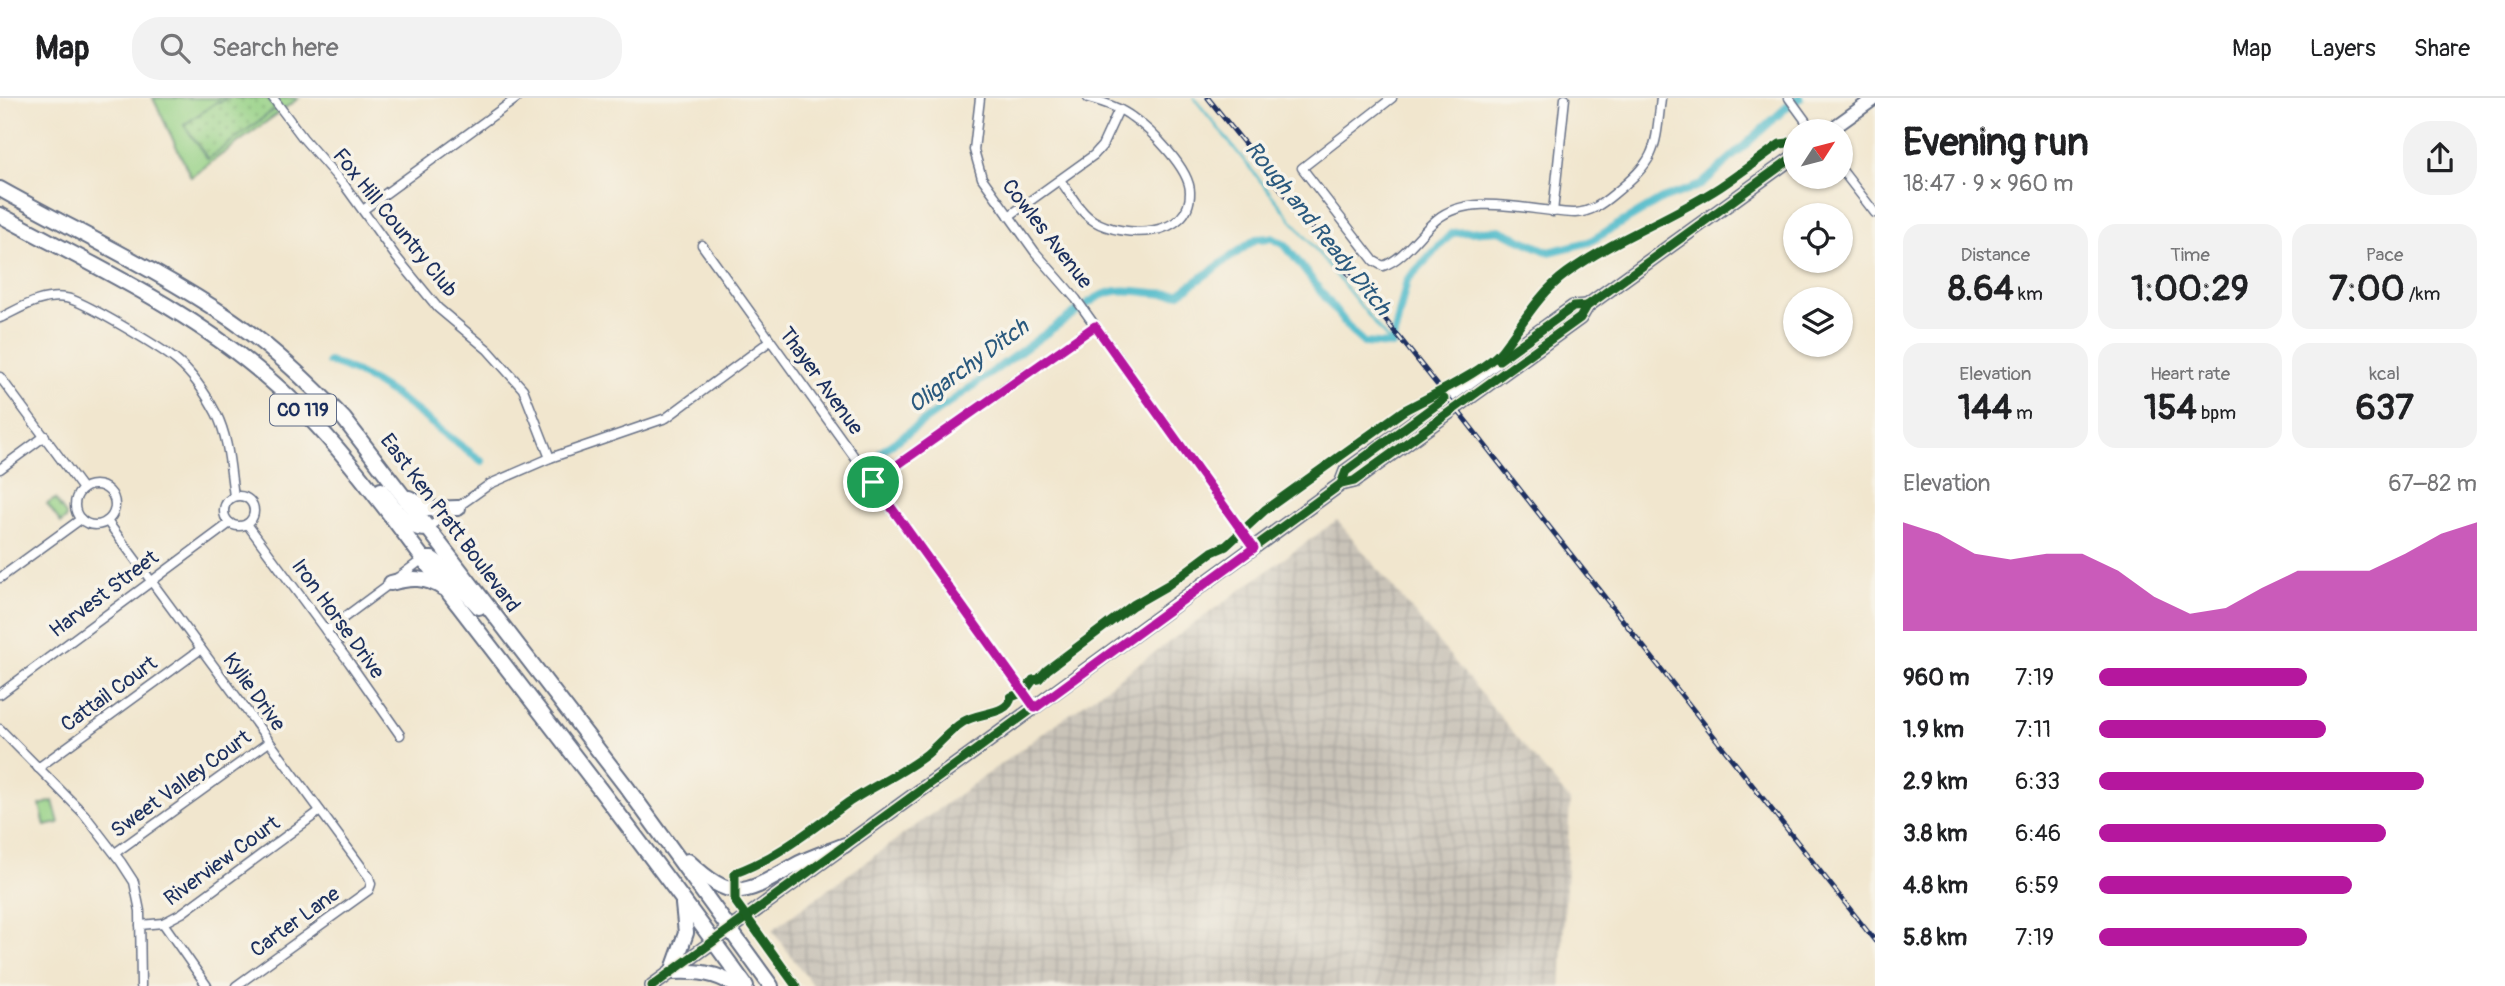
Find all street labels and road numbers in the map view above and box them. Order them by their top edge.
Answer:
street label: Fox Hill Country Club [327,143,463,303]
street label: Cowles Avenue [996,174,1099,295]
street label: Thayer Avenue [773,322,870,441]
road number: CO 119 [270,394,336,426]
street label: East Ken Pratt Boulevard [374,428,526,618]
street label: Harvest Street [44,544,164,644]
street label: Iron Horse Drive [285,554,391,685]
street label: Kylie Drive [217,648,292,737]
street label: Cattail Court [55,650,163,738]
street label: Sweet Valley Court [105,724,257,844]
street label: Riverview Court [159,810,286,912]
street label: Carter Lane [245,880,346,964]

